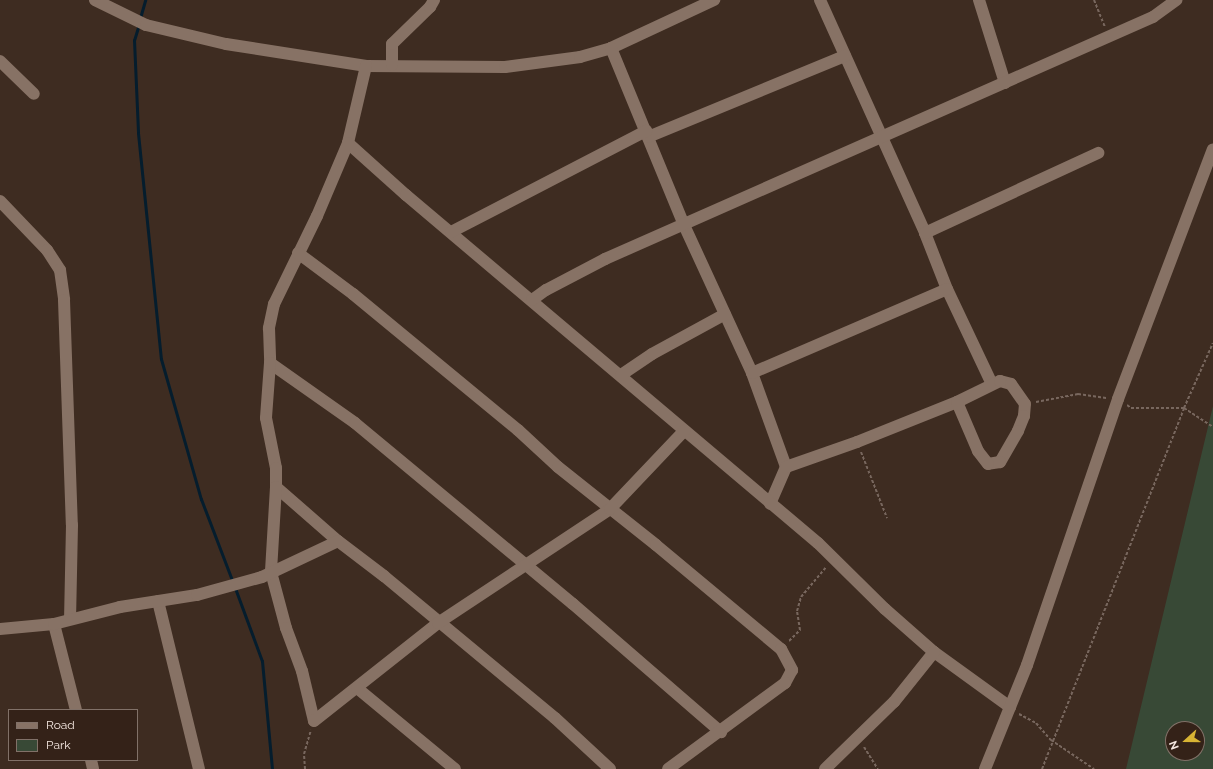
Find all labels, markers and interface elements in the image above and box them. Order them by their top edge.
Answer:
legend [8,709,138,761]
text: Road [46,718,75,732]
north arrow [1165,721,1205,761]
text: Park [46,738,71,752]
text: N [1167,739,1182,751]

